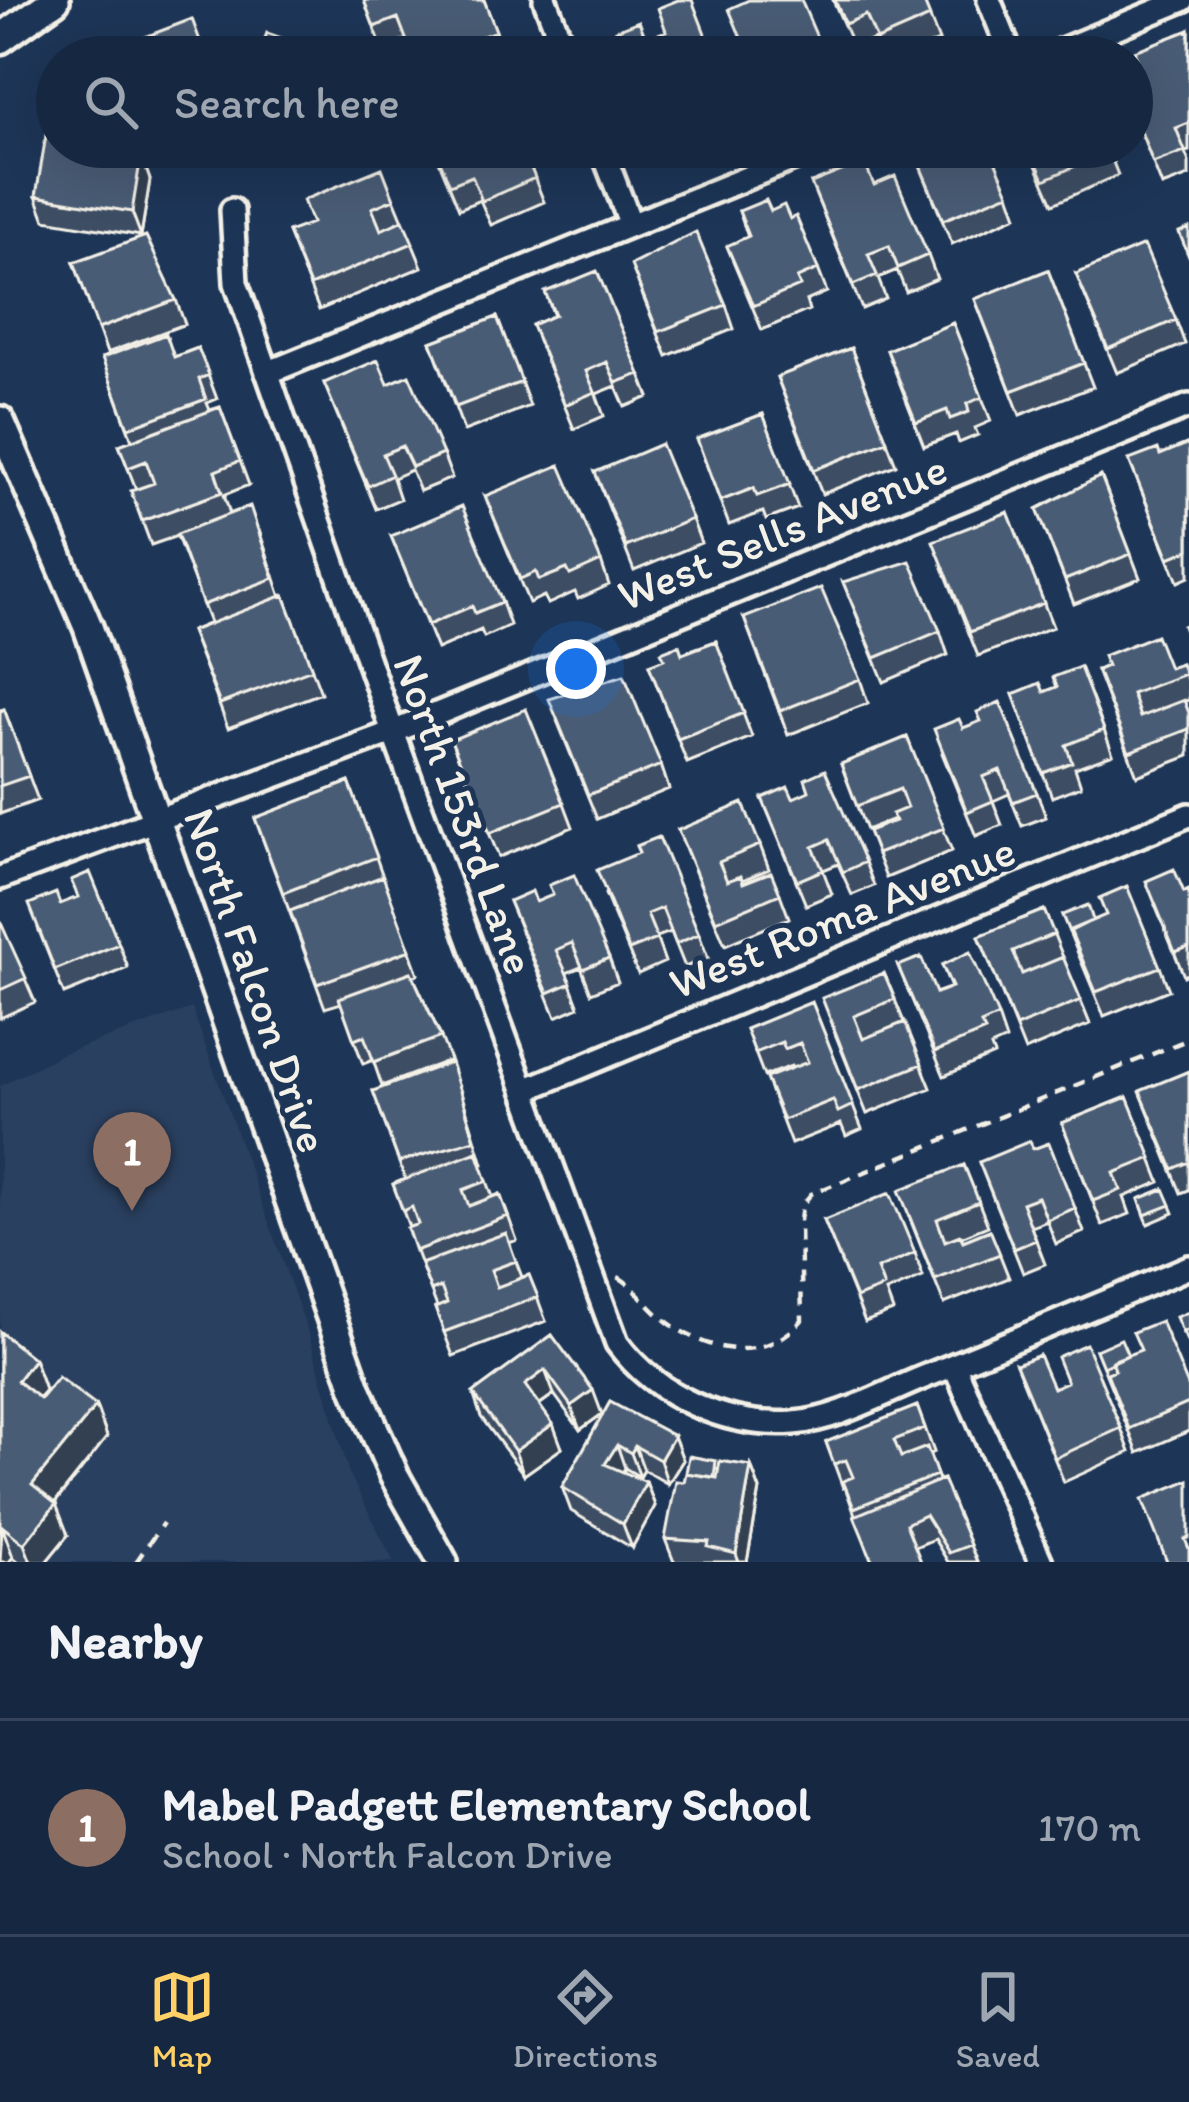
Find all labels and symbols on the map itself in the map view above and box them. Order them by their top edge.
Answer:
street label: West Sells Avenue [609,440,955,622]
your location [546,639,606,699]
street label: North 153rd Lane [382,647,548,981]
street label: North Falcon Drive [173,801,341,1159]
street label: West Roma Avenue [661,822,1023,1010]
pin: 1 [93,1112,171,1211]

